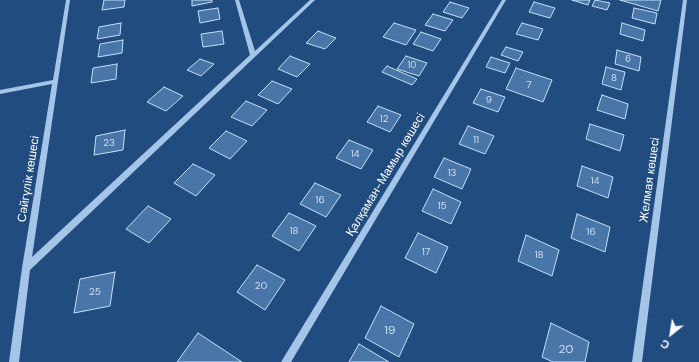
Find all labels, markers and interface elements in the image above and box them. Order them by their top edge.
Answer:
house number: 6 [625,55,631,65]
house number: 10 [408,61,416,71]
house number: 8 [611,72,617,84]
house number: 7 [526,79,532,91]
house number: 9 [486,94,492,106]
street label: Қалқаман-Мамыр көшесі [344,111,428,239]
house number: 12 [380,113,388,125]
house number: 11 [473,134,479,146]
street label: Сәйгүлік көшесі [15,135,43,223]
house number: 23 [103,137,115,149]
street label: Желмая көшесі [637,137,663,223]
house number: 14 [350,148,360,160]
house number: 13 [447,167,457,179]
house number: 14 [590,175,600,187]
house number: 16 [315,194,325,206]
house number: 15 [437,200,447,212]
house number: 18 [289,225,299,237]
house number: 16 [586,226,596,238]
house number: 17 [422,246,430,258]
house number: 18 [534,249,544,261]
house number: 20 [255,280,267,292]
house number: 25 [89,286,101,298]
north arrow [651,314,691,354]
house number: 19 [384,324,396,338]
text: С [658,336,672,352]
house number: 20 [559,343,573,357]

